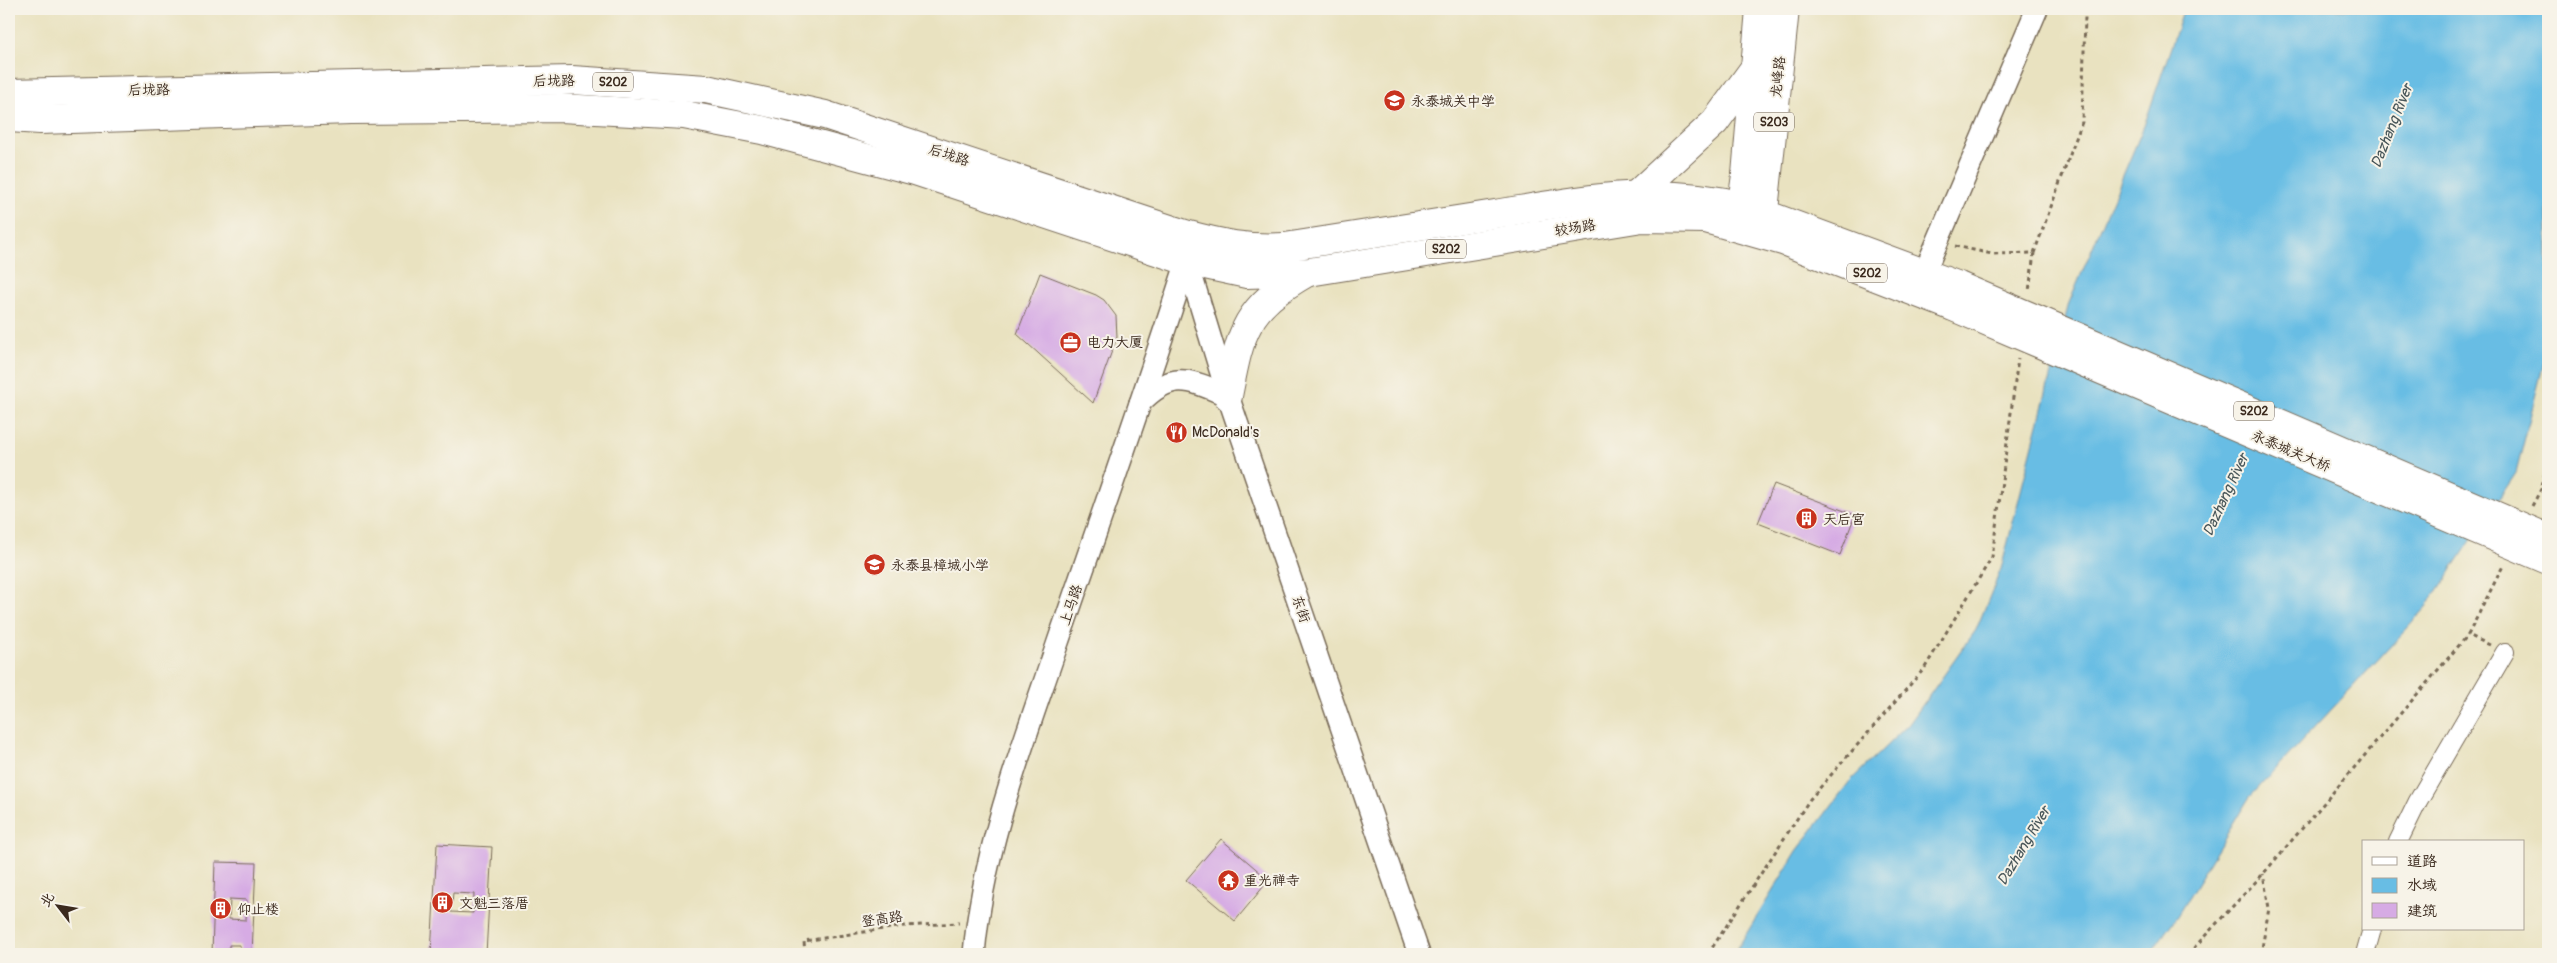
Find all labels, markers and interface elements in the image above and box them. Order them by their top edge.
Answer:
street label: 龙峰路 [1767,55,1789,99]
street label: 后垅路 [533,72,575,90]
road number: S202 [593,72,633,91]
water label: Dazhang River [2367,80,2418,171]
street label: 后垅路 [128,81,170,99]
school or university icon: 永泰城关中学 [1383,89,1407,113]
place label: 永泰城关中学 [1411,93,1495,110]
road number: S203 [1754,112,1794,132]
street label: 后垅路 [926,140,972,170]
street label: 较场路 [1553,216,1597,240]
road number: S202 [1426,240,1466,258]
road number: S202 [1847,264,1887,282]
office icon: 电力大厦 [1059,330,1083,354]
place label: 电力大厦 [1087,334,1143,351]
road number: S202 [2234,402,2274,421]
restaurant icon: McDonald's [1164,420,1188,444]
place label: McDonald's [1192,424,1260,441]
street label: 永泰城关大桥 [2249,427,2333,475]
water label: Dazhang River [2199,449,2254,539]
building icon: 天后宫 [1795,507,1819,531]
place label: 天后宫 [1823,511,1865,528]
school or university icon: 永泰县樟城小学 [863,553,887,577]
place label: 永泰县樟城小学 [891,557,989,574]
street label: 上马路 [1056,582,1086,628]
street label: 东街 [1288,593,1314,625]
water label: Dazhang River [1993,802,2056,889]
legend [2362,840,2524,930]
text: 道路 [2407,852,2437,871]
temple icon: 重光禅寺 [1216,868,1240,892]
place label: 重光禅寺 [1244,872,1300,889]
text: 水域 [2407,876,2437,895]
north arrow [32,880,82,930]
text: 北 [36,889,58,910]
building icon: 文魁三落厝 [431,891,455,915]
place label: 文魁三落厝 [459,895,529,912]
building icon: 仰止楼 [209,897,233,921]
place label: 仰止楼 [237,901,279,918]
text: 建筑 [2407,902,2437,921]
street label: 登高路 [860,908,904,930]

